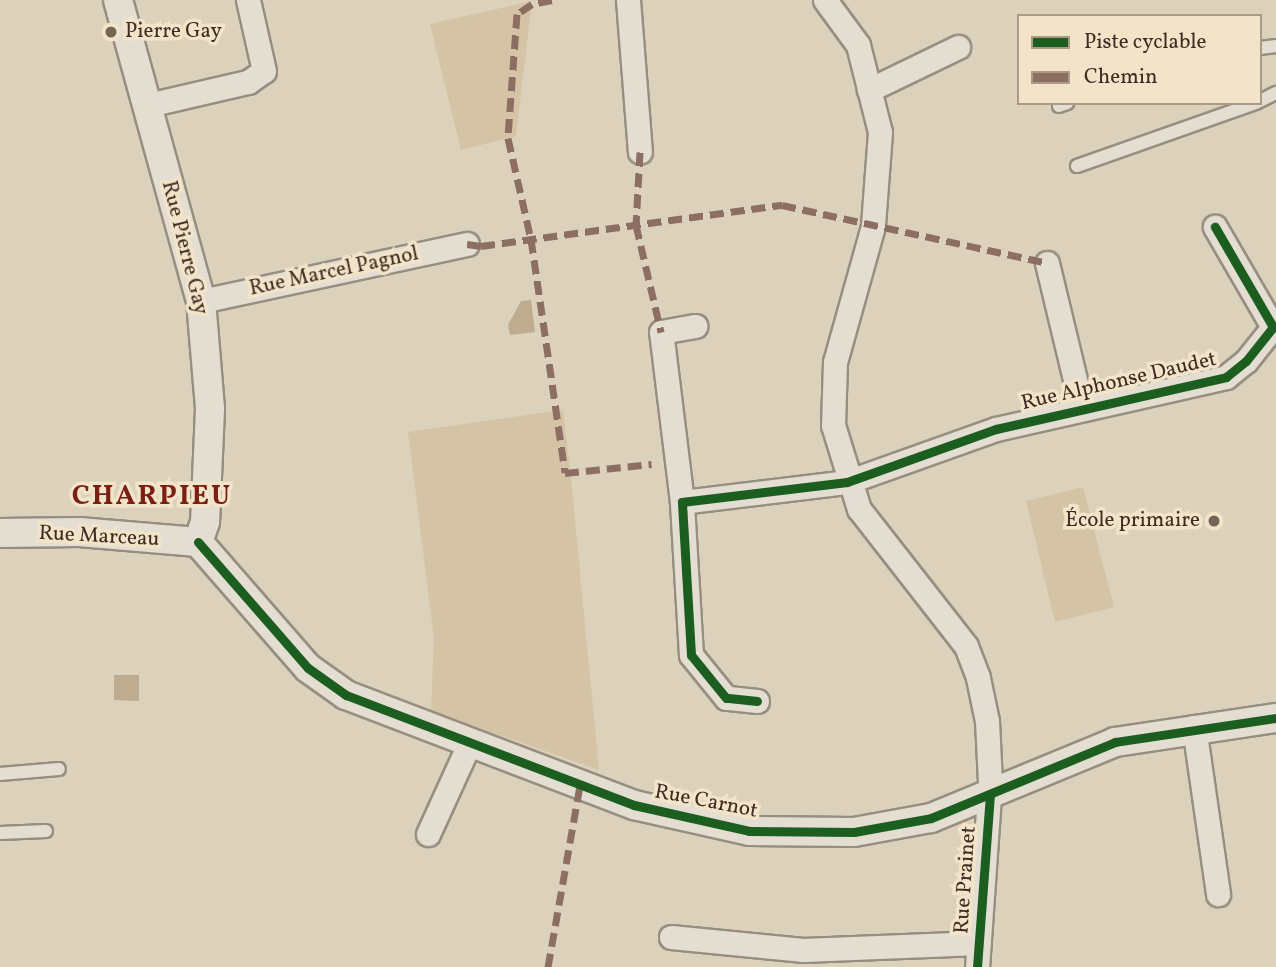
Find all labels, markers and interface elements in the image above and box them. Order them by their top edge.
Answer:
legend [1017,14,1262,105]
place label: Pierre Gay [125,19,222,45]
marker: Pierre Gay [103,24,119,40]
text: Piste cyclable [1084,28,1206,57]
text: Chemin [1084,63,1158,92]
street label: Rue Pierre Gay [155,178,213,318]
street label: Rue Marcel Pagnol [247,242,421,302]
street label: Rue Alphonse Daudet [1019,347,1219,417]
district label: CHARPIEU [73,480,231,514]
place label: École primaire [1065,508,1200,534]
marker: École primaire [1206,513,1222,529]
street label: Rue Marceau [38,521,160,553]
street label: Rue Carnot [652,780,760,824]
street label: Rue Prainet [950,825,982,935]

